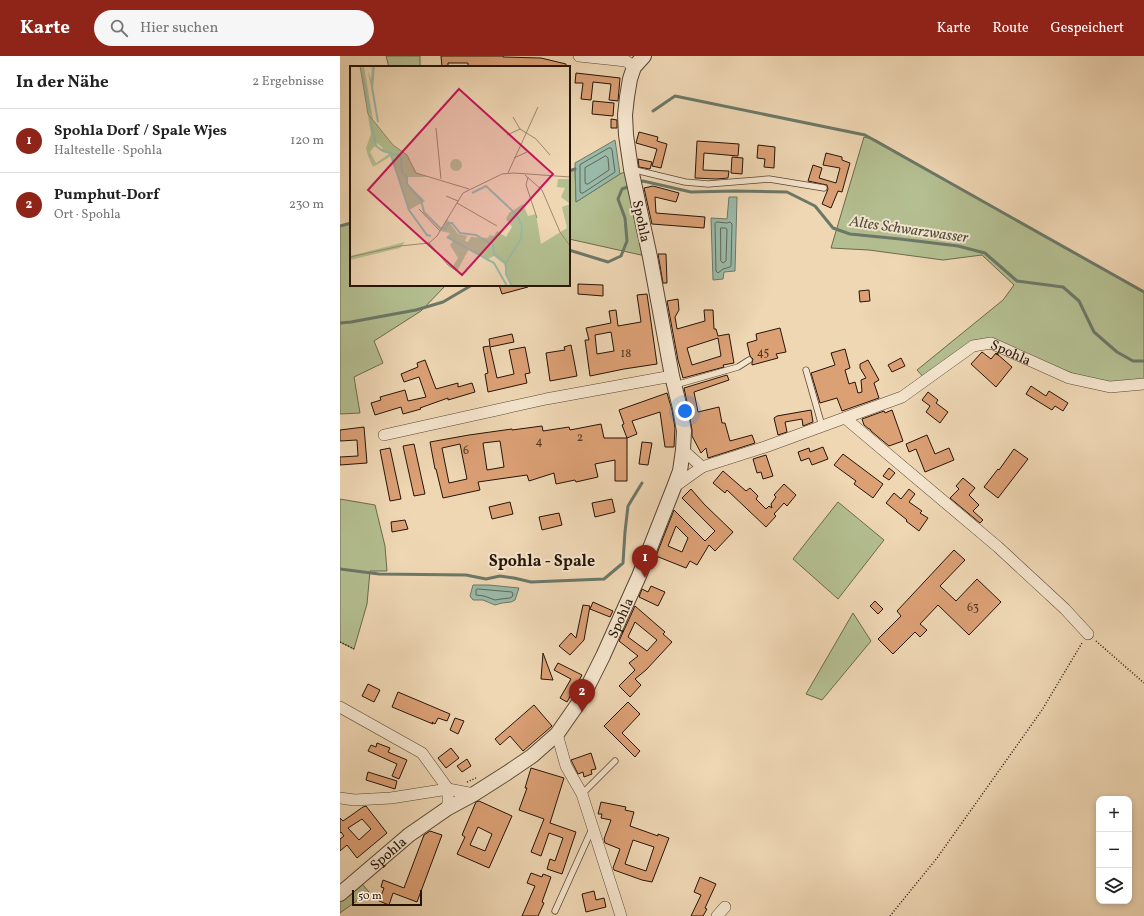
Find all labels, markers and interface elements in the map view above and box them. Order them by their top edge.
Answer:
search box [94,10,374,46]
text: Karte [20,15,70,41]
icon: search [108,17,130,39]
text: Hier suchen [140,18,218,39]
text: Karte [937,19,971,38]
text: Route [993,19,1029,38]
text: Gespeichert [1051,19,1124,38]
inset map [350,66,570,286]
text: In der Nähe [16,71,109,94]
text: 2 Ergebnisse [252,73,324,91]
text: Spohla Dorf / Spale Wjes [54,121,227,142]
text: 1 [26,132,32,150]
text: 120 m [290,132,324,150]
text: Haltestelle · Spohla [54,142,162,160]
text: Pumphut-Dorf [54,185,159,206]
text: 2 [26,196,32,214]
text: 230 m [289,196,324,214]
street label: Spohla [627,199,654,244]
text: Ort · Spohla [54,206,121,224]
water label: Altes Schwarzwasser [847,212,970,249]
street label: Spohla [987,336,1034,371]
house number: 45 [757,345,770,361]
house number: 18 [621,346,631,362]
your location [675,401,695,421]
house number: 2 [577,430,583,446]
house number: 4 [535,434,543,450]
house number: 6 [463,443,469,459]
pin: 1 [632,545,658,578]
district label: Spohla - Spale [489,551,595,573]
street label: Spohla [604,595,639,642]
house number: 63 [967,600,979,616]
pin: 2 [569,679,595,712]
map controls [1096,796,1132,904]
button: + [1096,796,1132,832]
button: − [1096,832,1132,868]
street label: Spohla [366,833,411,875]
button: layers [1096,868,1132,904]
scale bar [352,888,422,907]
text: 50 m [358,889,382,904]

